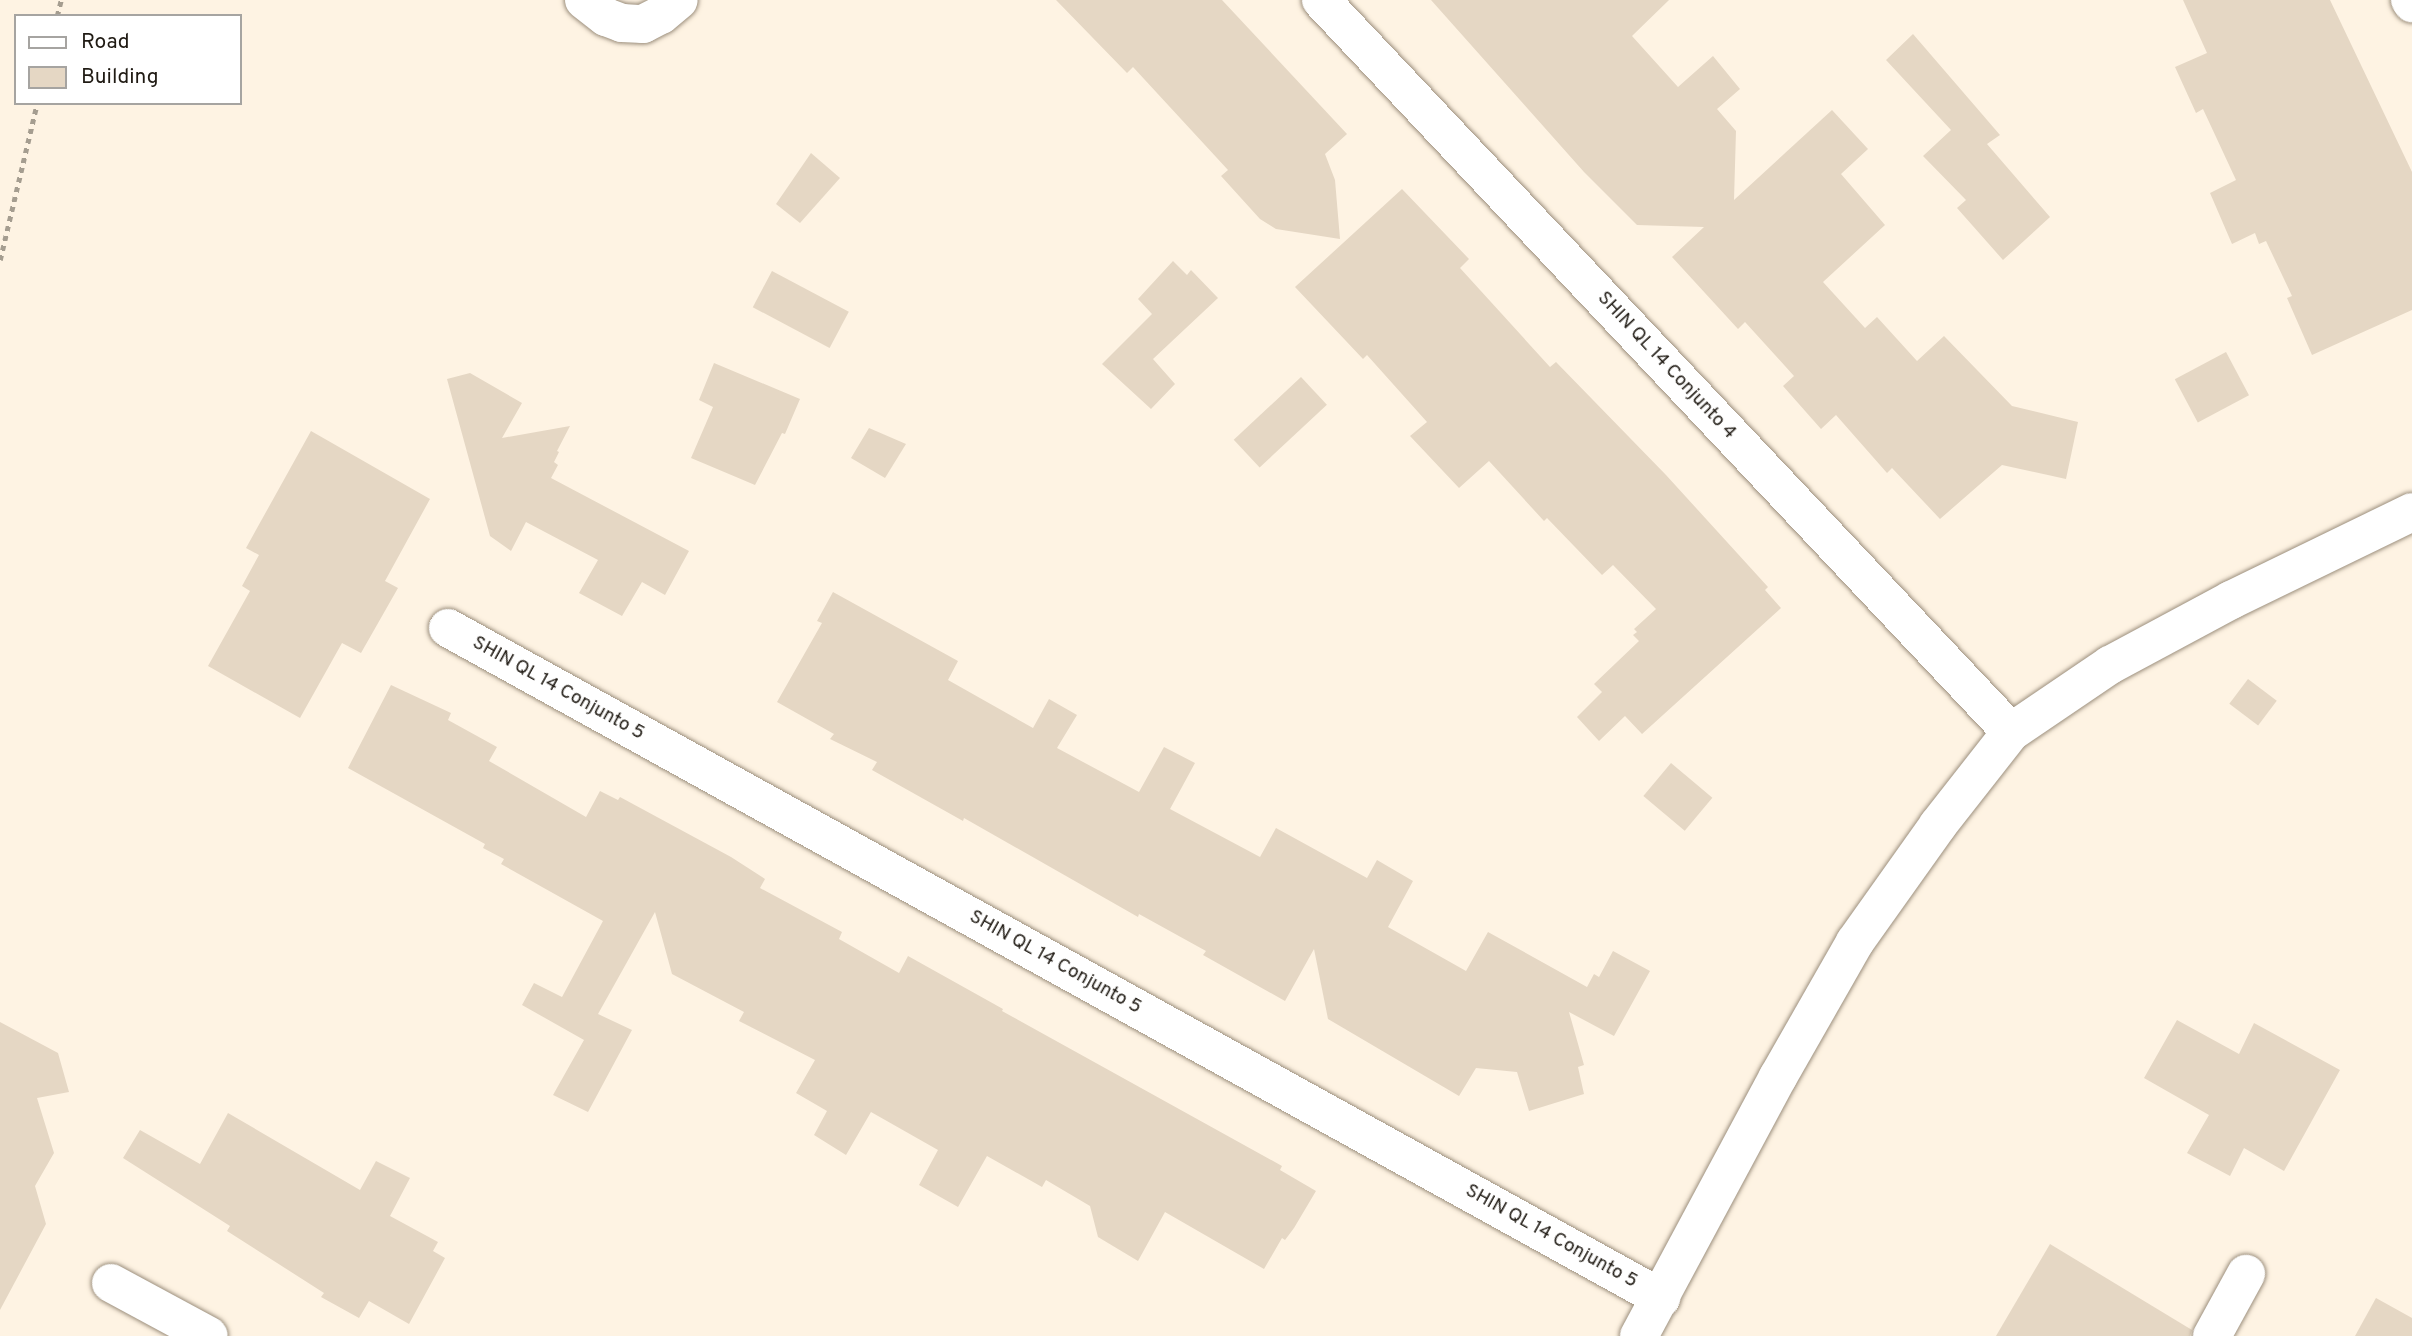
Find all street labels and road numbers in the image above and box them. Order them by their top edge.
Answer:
street label: SHIN QL 14 Conjunto 4 [1592,287,1740,445]
street label: SHIN QL 14 Conjunto 5 [468,632,648,746]
street label: SHIN QL 14 Conjunto 5 [965,906,1145,1020]
street label: SHIN QL 14 Conjunto 5 [1461,1180,1641,1294]

